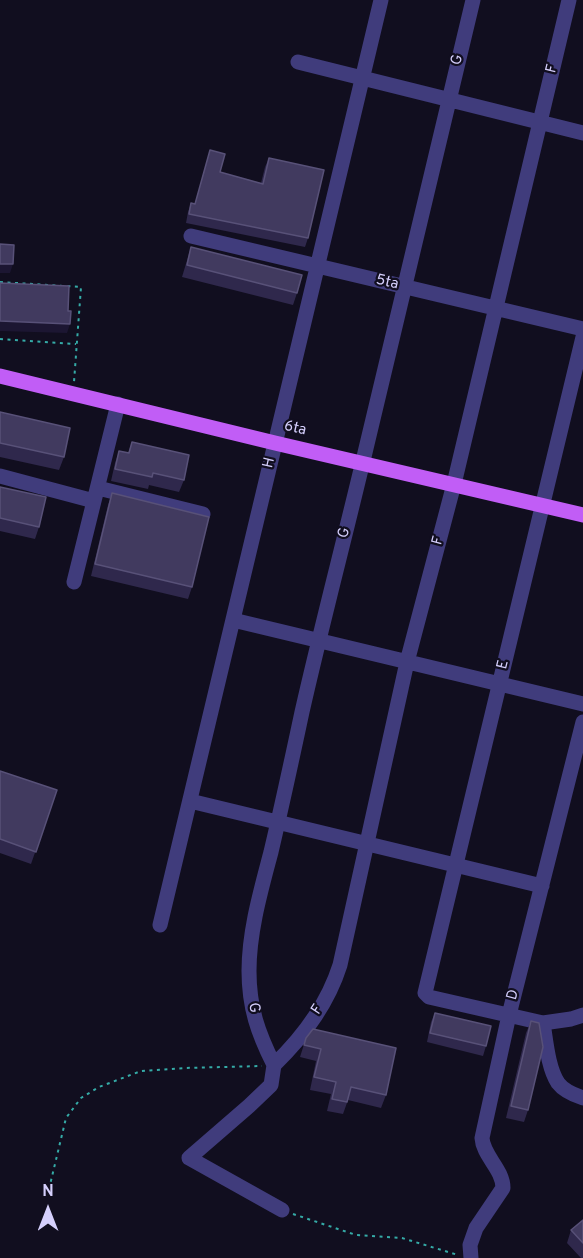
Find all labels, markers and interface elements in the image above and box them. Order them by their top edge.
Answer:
street label: G [448,53,468,67]
street label: F [543,63,563,75]
street label: 5ta [374,272,400,294]
street label: 6ta [282,418,308,440]
street label: H [260,456,280,470]
street label: G [335,526,355,540]
street label: F [429,535,449,547]
street label: E [494,658,514,672]
street label: D [504,988,524,1002]
street label: G [243,1001,263,1015]
street label: F [308,1002,328,1018]
north arrow [18,1180,78,1240]
text: N [42,1182,54,1202]

